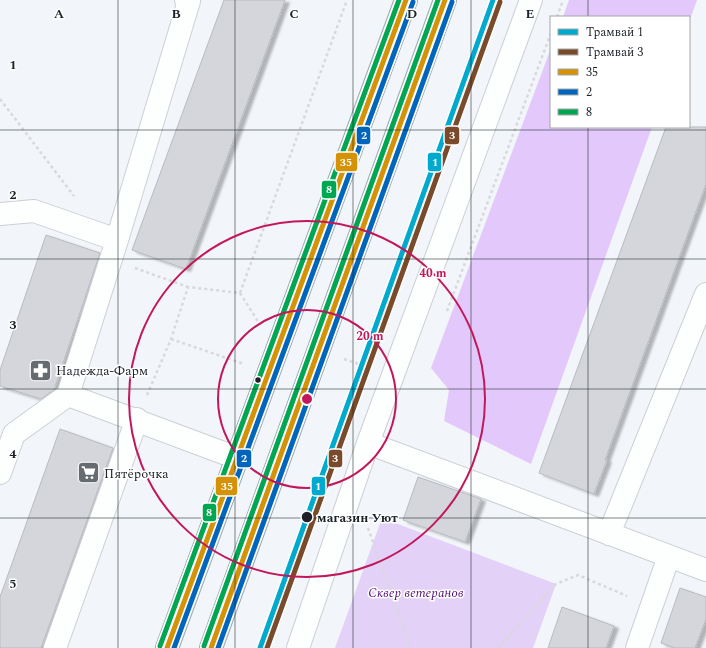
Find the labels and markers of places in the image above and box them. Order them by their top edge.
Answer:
pharmacy icon: Надежда-Фарм [27,357,53,383]
place label: Надежда-Фарм [56,361,148,381]
unlabelled marker [253,375,263,385]
centre of rings [300,392,314,406]
supermarket icon: Пятёрочка [76,460,102,486]
place label: Пятёрочка [104,464,169,484]
place label: магазин Уют [317,508,398,528]
marker: магазин Уют [300,510,314,524]

